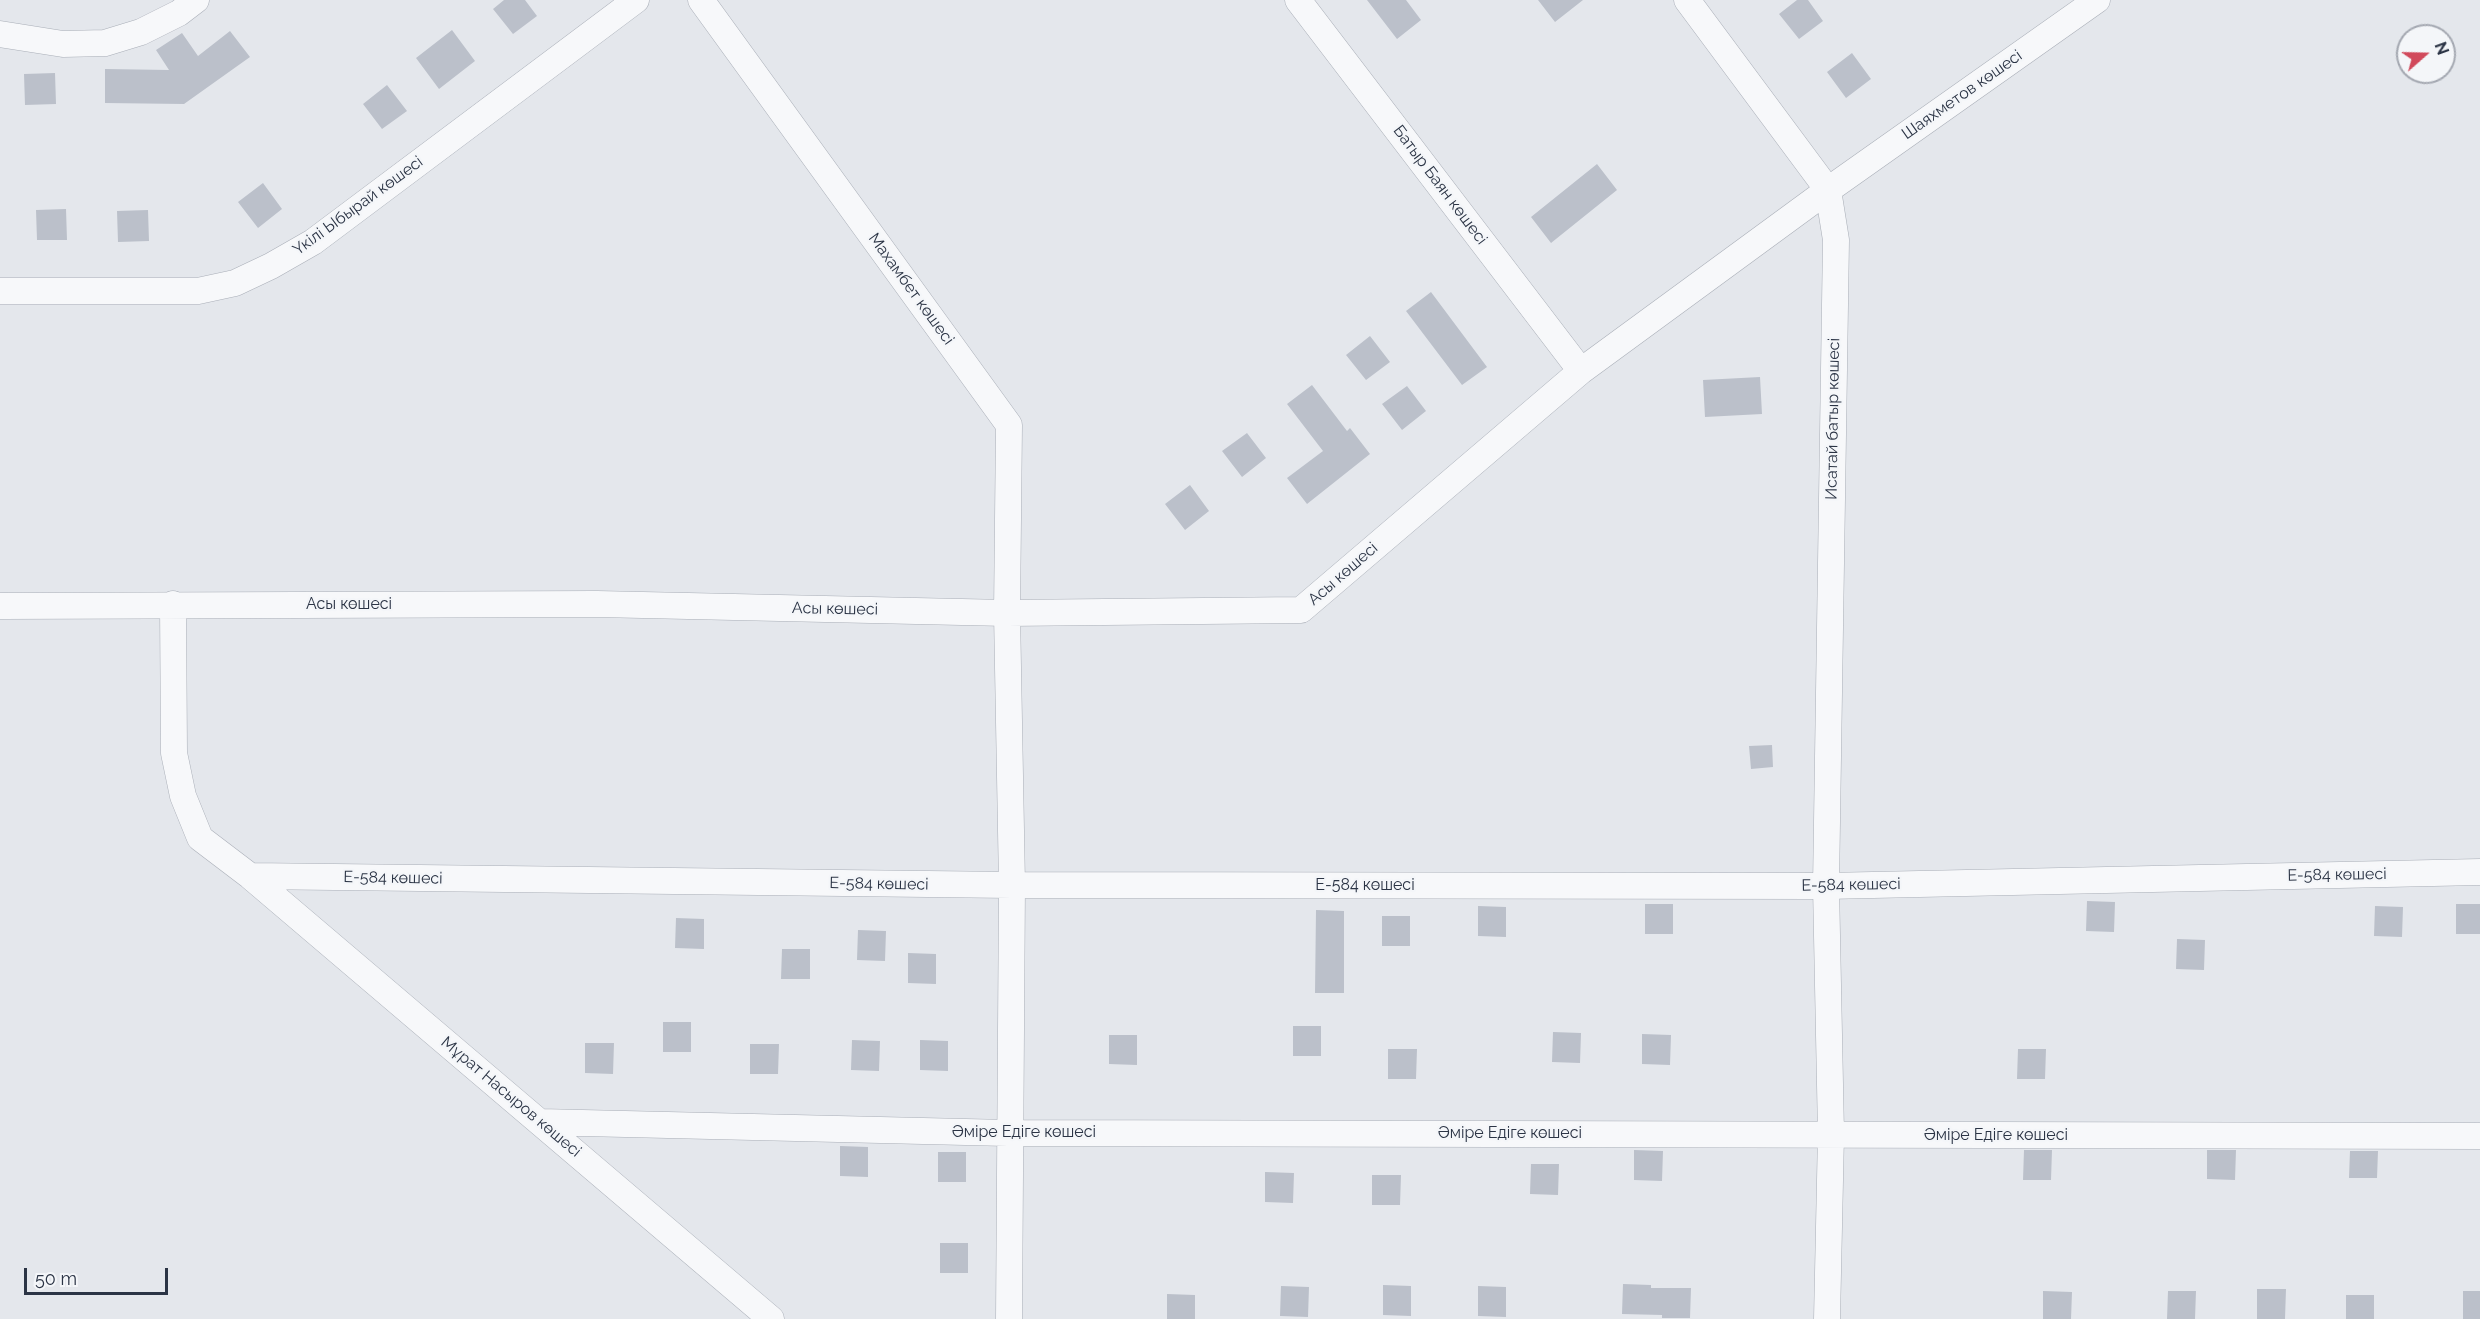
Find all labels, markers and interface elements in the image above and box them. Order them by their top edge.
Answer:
north arrow [2396,24,2456,84]
text: N [2430,39,2453,57]
street label: Шаяхметов көшесі [1898,46,2026,144]
street label: Батыр Баян көшесі [1389,122,1491,248]
street label: Үкілі Ыбырай көшесі [289,152,427,260]
street label: Махамбет көшесі [864,229,958,349]
street label: Исатай батыр көшесі [1822,338,1844,500]
street label: Асы көшесі [1304,539,1382,609]
street label: Асы көшесі [306,594,392,614]
street label: Асы көшесі [792,599,878,619]
street label: Е-584 көшесі [2287,865,2387,885]
street label: Е-584 көшесі [343,868,443,888]
street label: Е-584 көшесі [829,874,929,894]
street label: Е-584 көшесі [1315,875,1415,895]
street label: Е-584 көшесі [1801,875,1901,895]
street label: Мұрат Насыров көшесі [437,1033,585,1161]
street label: Әміре Едіге көшесі [952,1122,1096,1142]
street label: Әміре Едіге көшесі [1438,1123,1582,1143]
street label: Әміре Едіге көшесі [1924,1125,2068,1145]
scale bar [27,1256,171,1294]
text: 50 m [35,1268,77,1289]

